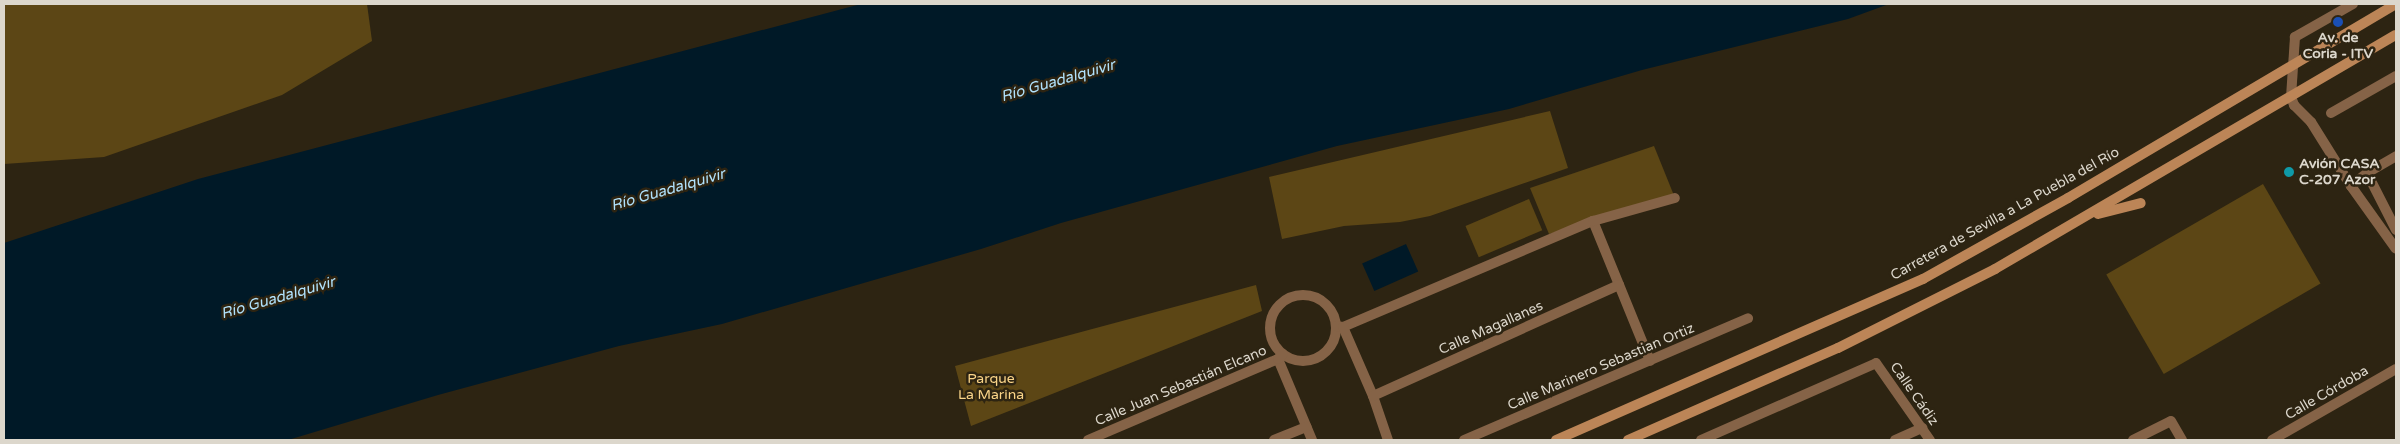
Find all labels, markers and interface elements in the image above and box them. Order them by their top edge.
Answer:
marker: Av. de Coria - ITV [2332,16,2344,28]
place label: Av. de Coria - ITV [2303,30,2373,62]
water label: Río Guadalquivir [999,56,1117,106]
street label: Carretera de Sevilla a La Puebla del Río [1888,144,2122,284]
place label: Avión CASA C-207 Azor [2299,156,2380,188]
water label: Río Guadalquivir [609,165,727,215]
marker: Avión CASA C-207 Azor [2283,166,2295,178]
water label: Río Guadalquivir [219,273,337,323]
street label: Calle Magallanes [1436,298,1546,358]
street label: Calle Marinero Sebastian Ortiz [1505,320,1697,414]
street label: Calle Juan Sebastián Elcano [1093,342,1269,430]
street label: Calle Cádiz [1886,359,1942,429]
street label: Calle Córdoba [2282,362,2372,424]
park label: Parque La Marina [958,371,1024,404]

